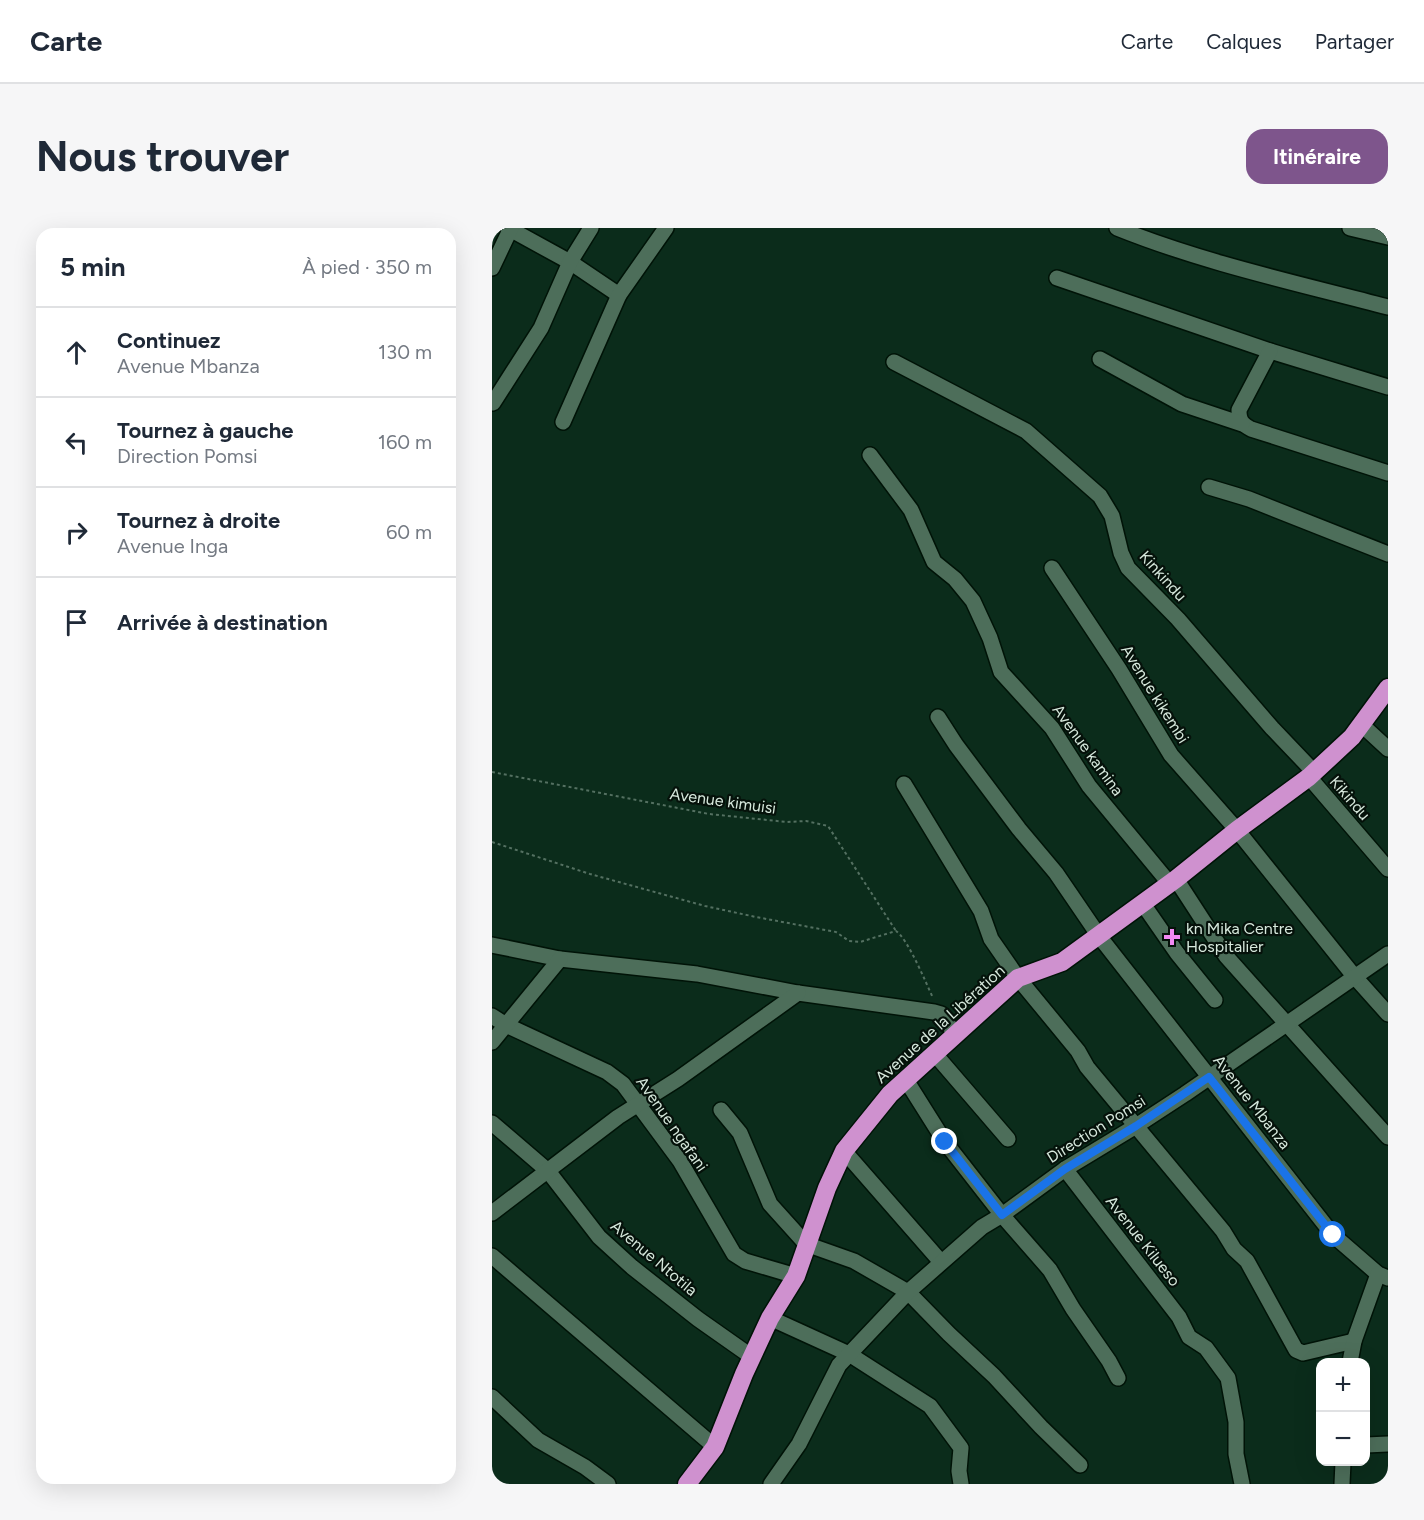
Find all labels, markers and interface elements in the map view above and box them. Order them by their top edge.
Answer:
text: Carte [30,24,102,58]
text: Carte [1121,29,1173,54]
text: Calques [1206,29,1282,54]
text: Partager [1315,29,1394,54]
button: Itinéraire [1246,129,1388,184]
text: Nous trouver [36,131,289,182]
text: 5 min [60,251,126,283]
text: À pied · 350 m [302,255,432,279]
text: Continuez [117,327,221,354]
icon: ahead [60,336,93,369]
text: 130 m [378,340,432,364]
text: Avenue Mbanza [117,354,260,378]
text: Tournez à gauche [117,417,293,444]
icon: left [60,426,93,459]
text: 160 m [378,430,432,454]
text: Direction Pomsi [117,444,258,468]
text: Tournez à droite [117,507,280,534]
icon: right [60,516,93,549]
text: 60 m [386,520,432,544]
text: Avenue Inga [117,534,228,558]
street label: Kinkindu [1135,547,1191,605]
icon: arrive [60,606,93,639]
text: Arrivée à destination [117,609,328,636]
street label: Avenue kikembi [1117,641,1193,747]
street label: Avenue kamina [1049,701,1127,799]
street label: Kikindu [1326,772,1374,824]
street label: Avenue kimuisi [669,784,777,818]
place label: kn Mika Centre Hospitalier [1186,919,1293,956]
marker: kn Mika Centre Hospitalier [1163,928,1181,946]
street label: Avenue de la Libération [871,961,1009,1087]
street label: Avenue Mbanza [1209,1051,1295,1153]
street label: Avenue ngafani [632,1073,712,1175]
street label: Direction Pomsi [1043,1091,1149,1167]
route end [931,1128,957,1154]
street label: Avenue Kilueso [1102,1192,1184,1290]
street label: Avenue Ntotila [607,1216,701,1300]
route start [1319,1221,1345,1247]
map controls [1316,1358,1370,1466]
button: + [1316,1358,1370,1412]
button: − [1316,1412,1370,1466]

